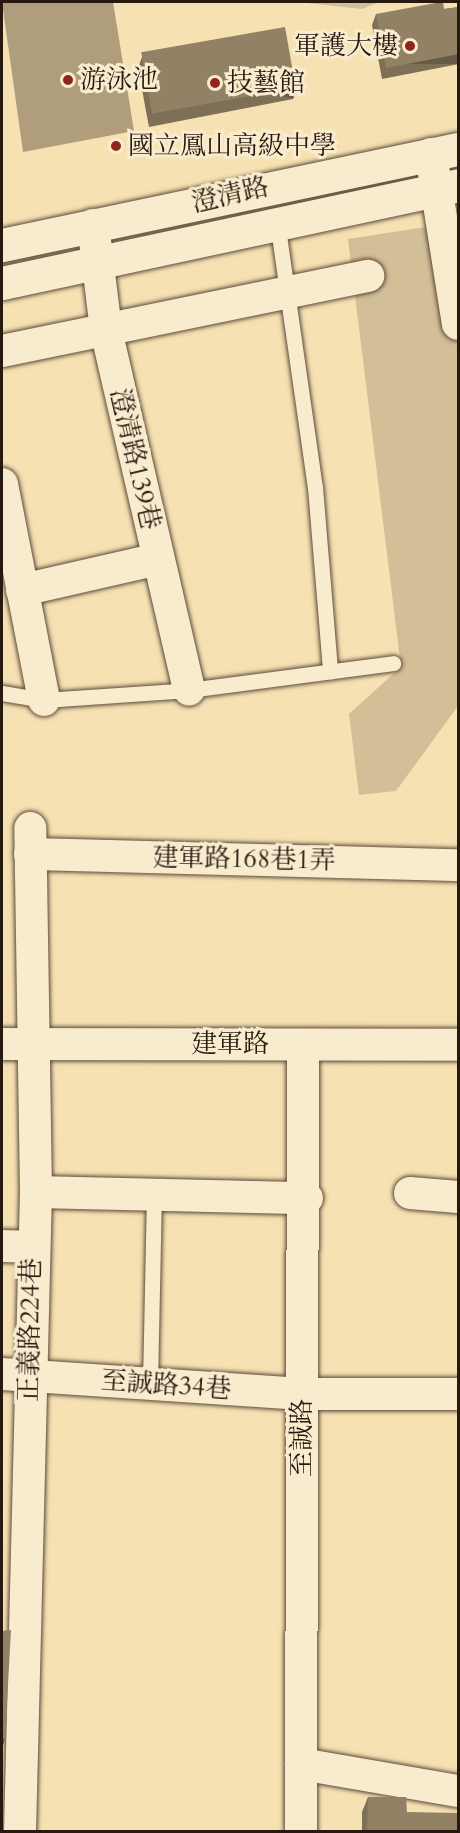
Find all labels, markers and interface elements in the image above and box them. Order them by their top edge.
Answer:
place label: 軍護大樓 [294,30,398,62]
marker: 軍護大樓 [403,39,417,53]
place label: 游泳池 [80,64,158,96]
place label: 技藝館 [227,67,305,99]
marker: 游泳池 [61,73,75,87]
marker: 技藝館 [208,76,222,90]
place label: 國立鳳山高級中學 [128,130,336,162]
marker: 國立鳳山高級中學 [109,139,123,153]
street label: 澄清路 [188,171,272,219]
street label: 澄清路139巷 [104,385,166,533]
street label: 建軍路168巷1弄 [152,842,336,876]
street label: 建軍路 [191,1028,269,1060]
street label: 正義路224巷 [13,1258,47,1402]
street label: 至誠路34巷 [100,1365,232,1405]
street label: 至誠路 [286,1399,318,1477]

